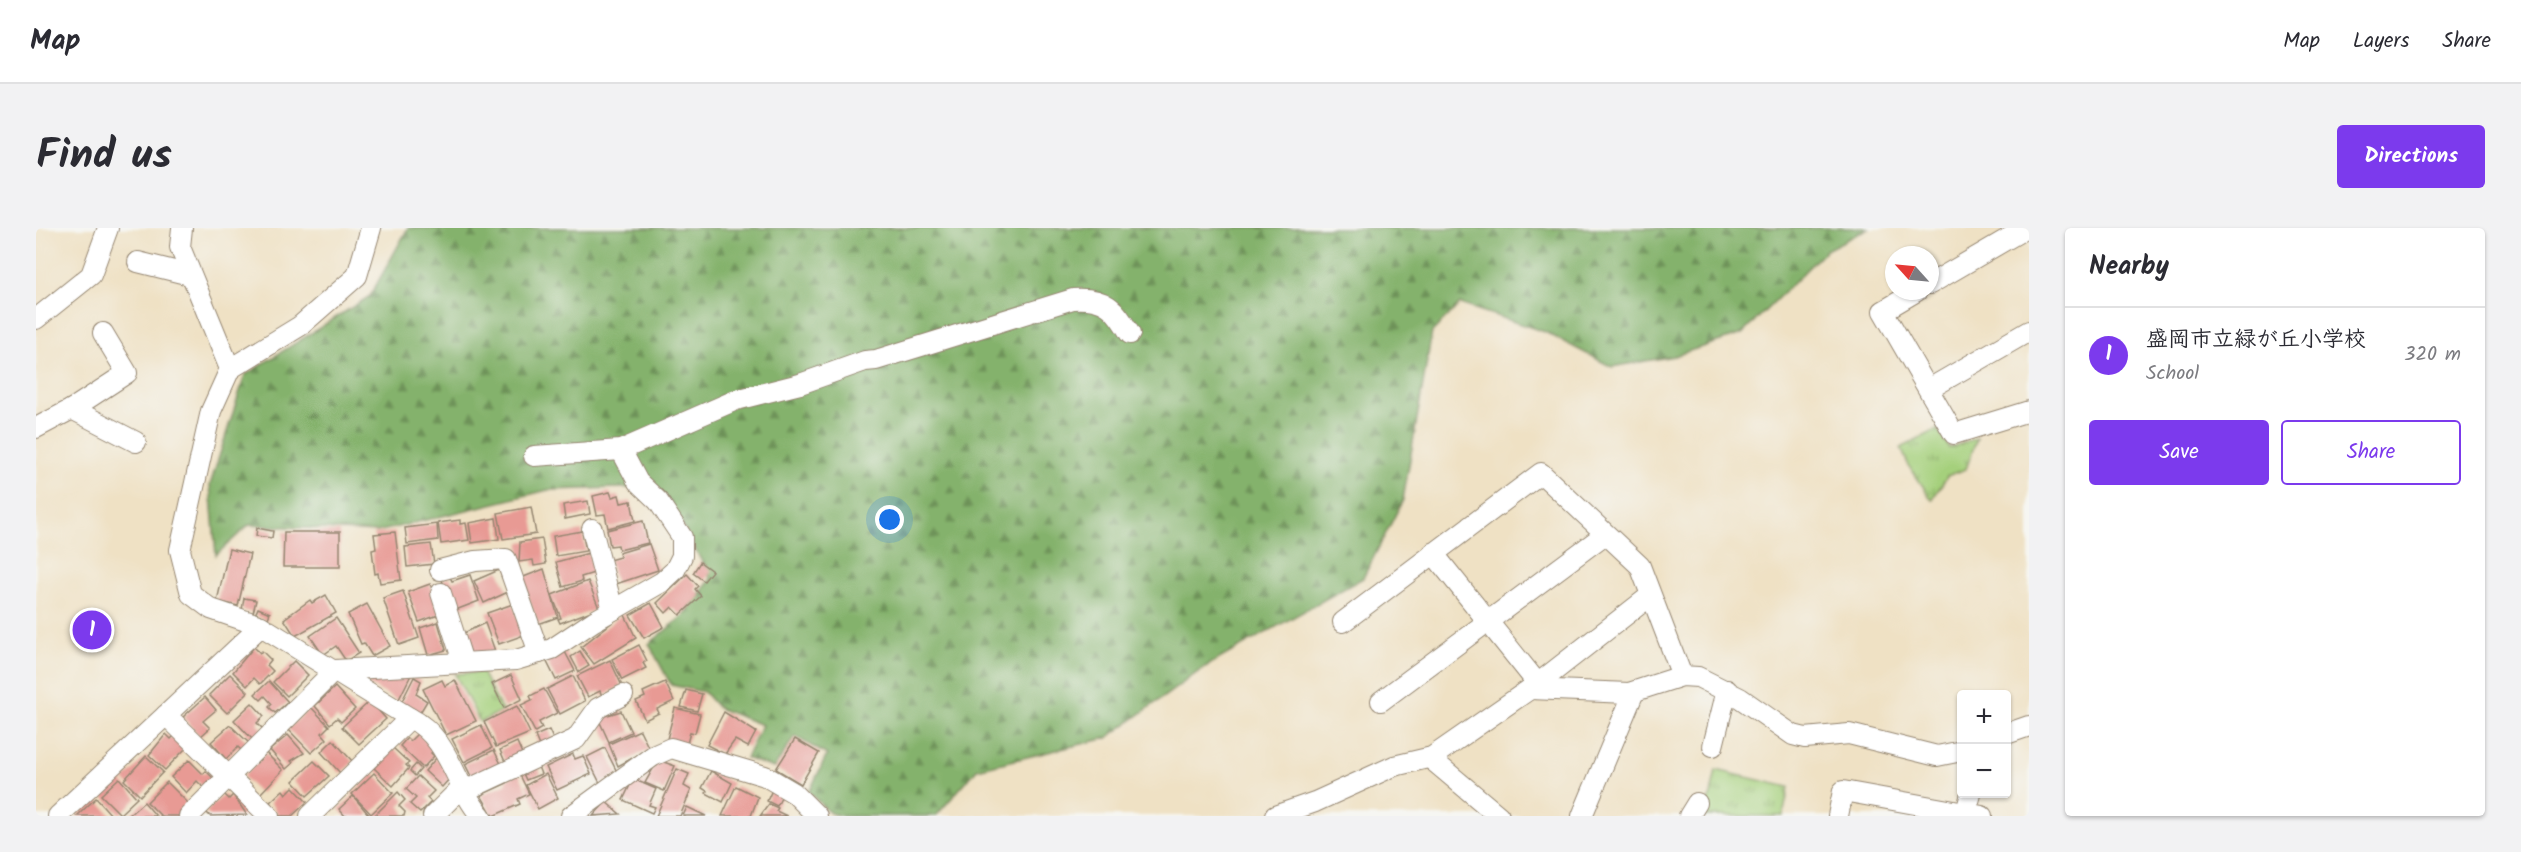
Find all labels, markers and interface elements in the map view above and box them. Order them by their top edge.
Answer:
text: Map [30,19,81,64]
text: Map [2283,25,2320,58]
text: Layers [2353,25,2409,58]
text: Share [2442,25,2491,58]
text: Find us [36,123,172,190]
button: Directions [2337,125,2485,188]
north arrow [1885,246,1939,300]
text: Nearby [2089,246,2169,288]
text: 盛岡市立緑が丘小学校 [2146,323,2366,358]
text: 1 [2105,339,2112,371]
text: 320 m [2404,339,2461,371]
text: School [2146,358,2199,390]
button: Save [2089,420,2269,485]
button: Share [2281,420,2461,485]
your location [875,505,904,534]
pin: 1 [72,608,112,652]
map controls [1957,690,2011,798]
button: + [1957,690,2011,744]
button: − [1957,744,2011,798]

